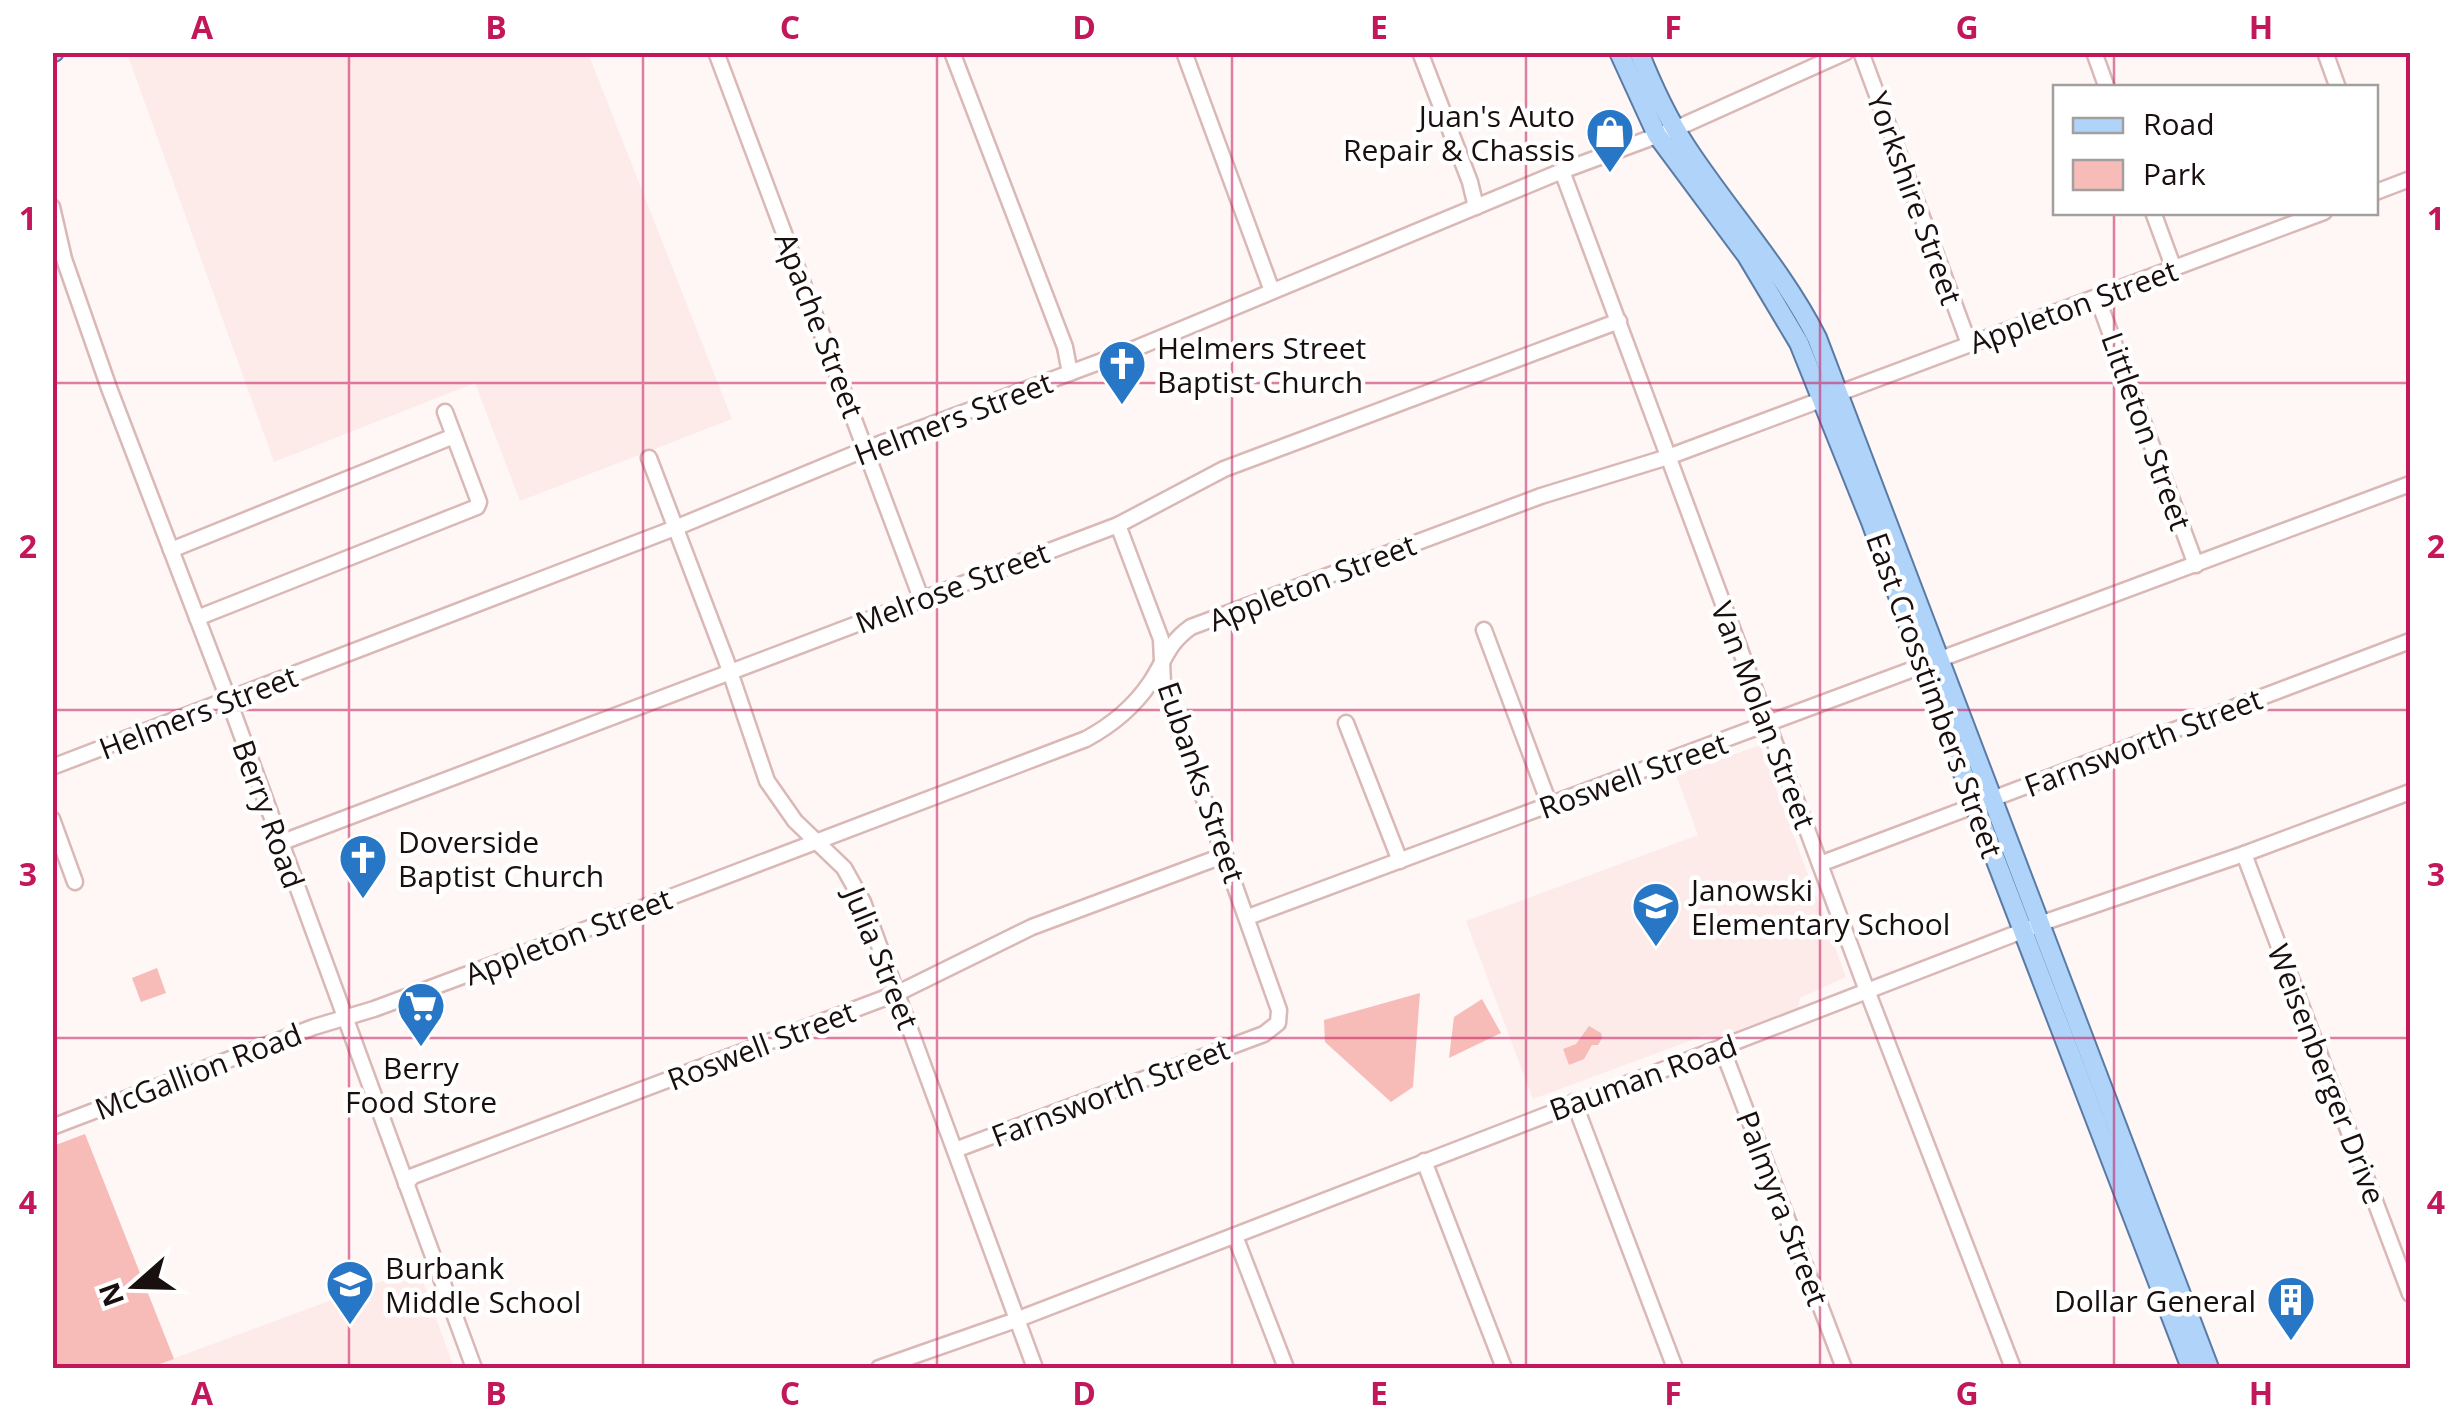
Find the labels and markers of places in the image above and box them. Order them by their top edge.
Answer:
place label: Juan's Auto Repair & Chassis [1343,95,1575,170]
shop icon: Juan's Auto Repair & Chassis [1584,106,1636,174]
place label: Helmers Street Baptist Church [1157,327,1366,402]
church icon: Helmers Street Baptist Church [1096,338,1148,406]
place label: Doverside Baptist Church [398,821,604,896]
church icon: Doverside Baptist Church [337,832,389,900]
place label: Janowski Elementary School [1688,869,1950,944]
school or university icon: Janowski Elementary School [1630,880,1682,948]
supermarket icon: Berry Food Store [395,980,447,1048]
place label: Berry Food Store [345,1047,497,1122]
place label: Burbank Middle School [385,1247,581,1322]
school or university icon: Burbank Middle School [324,1258,376,1326]
building icon: Dollar General [2265,1274,2317,1342]
place label: Dollar General [2054,1280,2256,1321]

